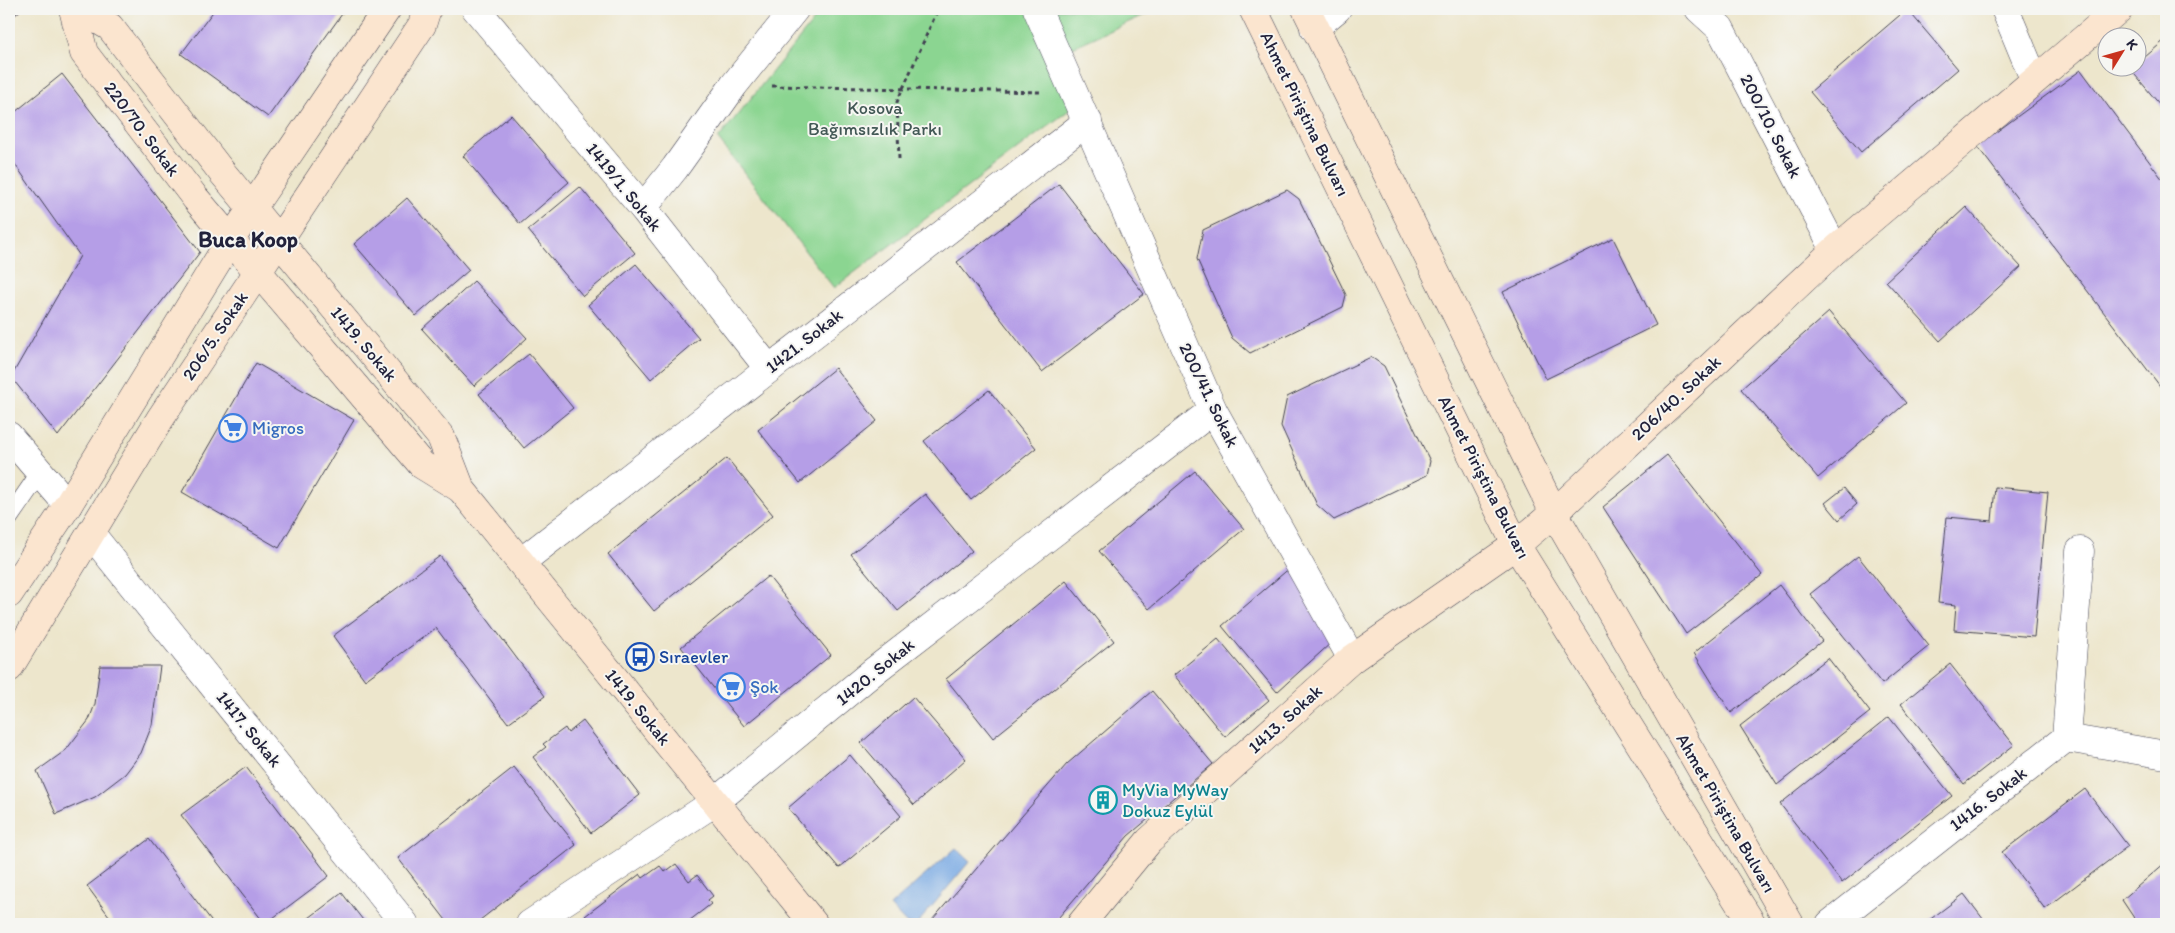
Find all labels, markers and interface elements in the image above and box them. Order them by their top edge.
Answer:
street label: Ahmet Piriştina Bulvarı [1256,28,1354,200]
north arrow [2098,28,2148,78]
text: K [2123,36,2142,54]
street label: 200/10. Sokak [1735,70,1807,182]
street label: 220/70. Sokak [99,77,185,181]
park label: Kosova Bağımsızlık Parkı [808,97,942,140]
street label: 1419/1. Sokak [581,138,667,236]
district label: Buca Koop [198,226,298,253]
street label: 206/5. Sokak [177,287,253,385]
street label: 1419. Sokak [326,302,402,386]
street label: 1421. Sokak [761,304,847,378]
street label: 200/41. Sokak [1174,339,1244,451]
street label: 206/40. Sokak [1627,351,1725,445]
street label: Ahmet Piriştina Bulvarı [1433,392,1535,562]
supermarket icon: Migros [218,413,248,443]
place label: Migros [252,417,304,439]
street label: 1420. Sokak [831,634,919,710]
bus stop icon: Sıraevler [625,642,655,672]
place label: Sıraevler [659,646,729,668]
street label: 1419. Sokak [600,664,676,750]
supermarket icon: Şok [716,672,746,702]
place label: Şok [750,676,779,698]
street label: 1413. Sokak [1243,680,1327,758]
street label: 1417. Sokak [212,686,286,772]
street label: Ahmet Piriştina Bulvarı [1671,729,1781,897]
street label: 1416. Sokak [1945,762,2031,836]
place label: MyVia MyWay Dokuz Eylül [1122,779,1229,822]
building icon: MyVia MyWay Dokuz Eylül [1088,785,1118,815]

